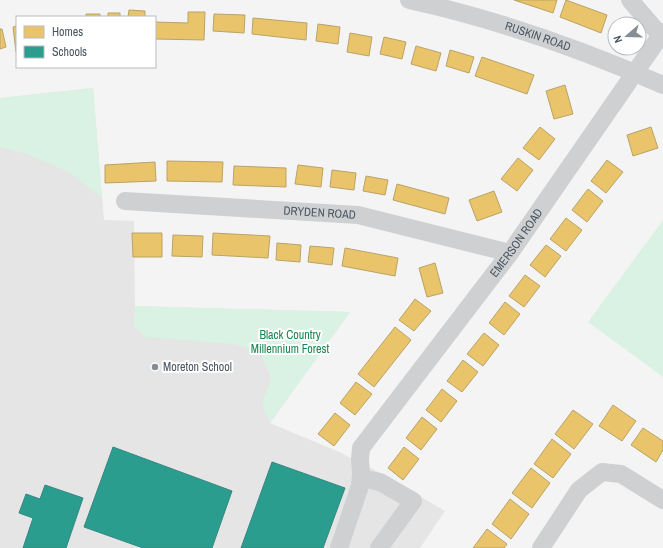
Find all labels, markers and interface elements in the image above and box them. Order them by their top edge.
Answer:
legend [16,16,156,68]
north arrow [607,16,647,56]
street label: RUSKIN ROAD [503,18,573,55]
text: Homes [52,24,83,40]
text: N [610,34,625,45]
text: Schools [52,44,87,60]
street label: DRYDEN ROAD [283,203,356,223]
street label: EMERSON ROAD [486,205,546,281]
park label: Black Country Millennium Forest [251,327,329,357]
place label: Moreton School [163,359,232,375]
marker: Moreton School [150,362,160,372]

